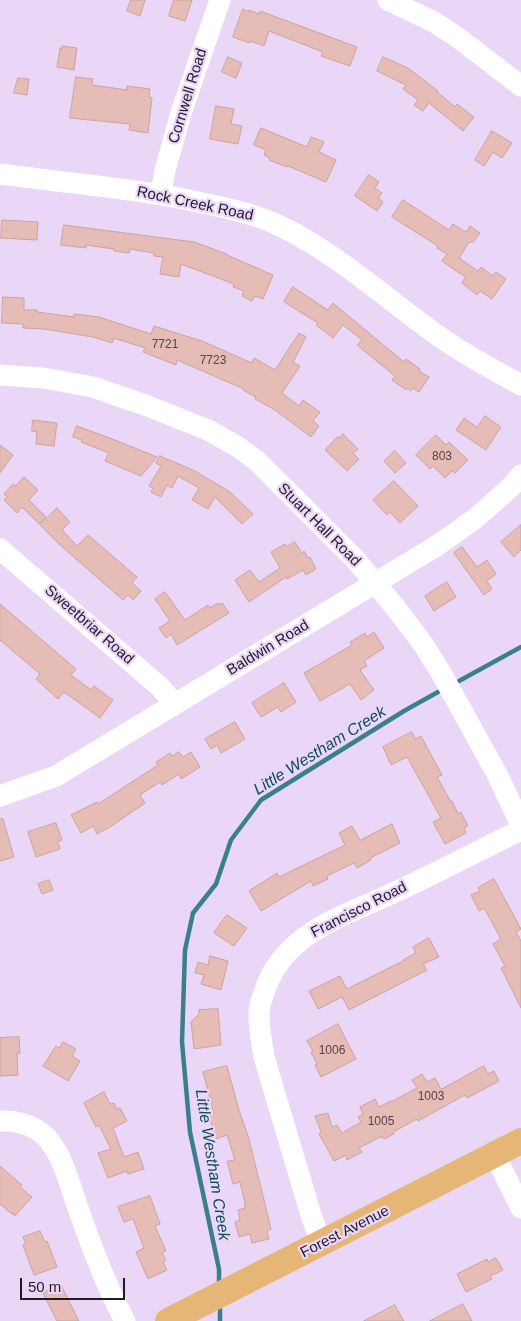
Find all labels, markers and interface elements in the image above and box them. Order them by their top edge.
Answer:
street label: Cornwell Road [165,46,211,146]
street label: Rock Creek Road [135,183,255,225]
house number: 7721 [152,338,178,352]
house number: 7723 [200,354,226,368]
house number: 803 [432,450,452,464]
street label: Stuart Hall Road [274,480,364,570]
street label: Sweetbriar Road [41,582,137,668]
street label: Baldwin Road [224,616,312,680]
water label: Little Westham Creek [250,702,390,800]
street label: Francisco Road [308,878,410,942]
house number: 1006 [319,1044,345,1058]
water label: Little Westham Creek [191,1088,233,1242]
house number: 1003 [418,1090,444,1104]
house number: 1005 [368,1115,394,1129]
street label: Forest Avenue [298,1202,392,1262]
scale bar [22,1268,128,1300]
text: 50 m [28,1278,61,1295]

